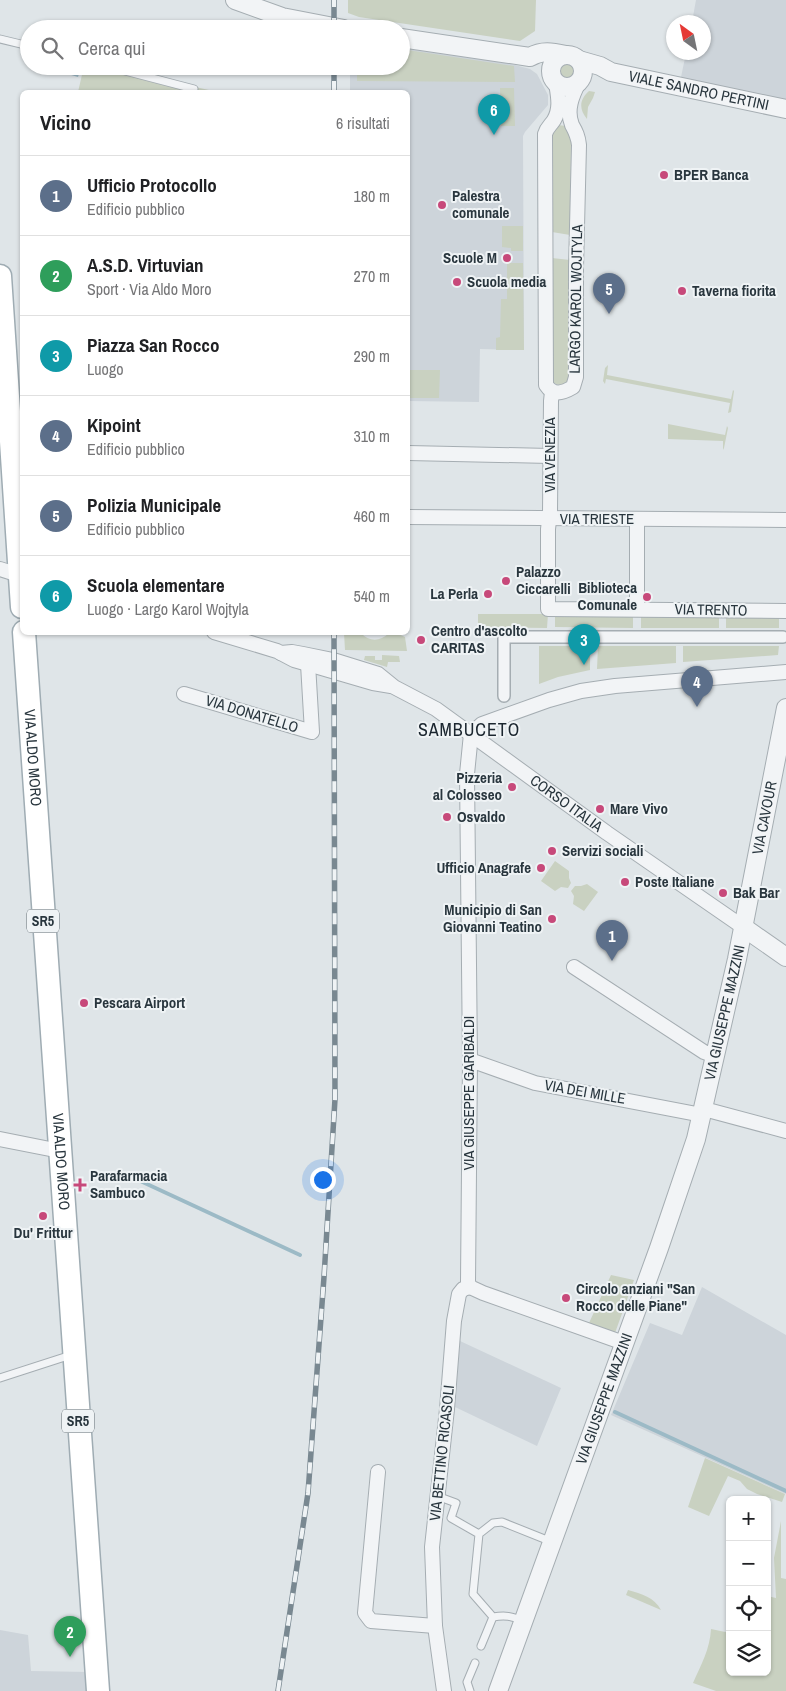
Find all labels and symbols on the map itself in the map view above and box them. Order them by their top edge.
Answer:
north arrow [666,15,711,60]
street label: VIALE SANDRO PERTINI [627,65,771,115]
pin: 6 [478,94,510,135]
place label: BPER Banca [674,164,749,185]
marker: BPER Banca [658,169,670,181]
place label: Palestra comunale [452,185,510,223]
marker: Palestra comunale [436,199,448,211]
street label: LARGO KAROL WOJTYLA [564,223,587,374]
place label: Scuole M [443,247,497,268]
marker: Scuole M [501,252,513,264]
place label: Scuola media [467,271,546,292]
pin: 5 [593,273,625,314]
marker: Scuola media [451,276,463,288]
place label: Taverna fiorita [692,280,776,301]
marker: Taverna fiorita [676,285,688,297]
street label: VIA VENEZIA [539,417,560,493]
street label: VIA TRIESTE [560,508,634,529]
place label: Palazzo Ciccarelli [516,561,571,599]
marker: Palazzo Ciccarelli [500,575,512,587]
place label: Biblioteca Comunale [578,577,637,615]
place label: La Perla [430,583,478,604]
marker: La Perla [482,588,494,600]
marker: Biblioteca Comunale [641,591,653,603]
street label: VIA TRENTO [674,598,748,621]
place label: Centro d'ascolto CARITAS [431,620,528,658]
pin: 3 [568,624,600,665]
marker: Centro d'ascolto CARITAS [415,634,427,646]
pin: 4 [681,666,713,707]
street label: VIA DONATELLO [203,689,301,738]
street label: VIA ALDO MORO [19,708,47,807]
district label: SAMBUCETO [418,717,520,742]
place label: Pizzeria al Colosseo [433,767,502,805]
street label: CORSO ITALIA [526,770,608,837]
street label: VIA CAVOUR [747,779,782,856]
marker: Pizzeria al Colosseo [506,781,518,793]
place label: Mare Vivo [610,798,668,819]
marker: Mare Vivo [594,803,606,815]
place label: Osvaldo [457,806,506,827]
marker: Osvaldo [441,811,453,823]
place label: Servizi sociali [562,840,643,861]
marker: Servizi sociali [546,845,558,857]
place label: Ufficio Anagrafe [436,857,531,878]
marker: Ufficio Anagrafe [535,862,547,874]
place label: Poste Italiane [635,871,714,892]
marker: Poste Italiane [619,876,631,888]
place label: Bak Bar [733,882,780,903]
marker: Bak Bar [717,887,729,899]
place label: Municipio di San Giovanni Teatino [443,899,542,937]
road number: SR5 [27,909,59,932]
marker: Municipio di San Giovanni Teatino [546,913,558,925]
pin: 1 [596,920,628,961]
street label: VIA GIUSEPPE MAZZINI [699,943,750,1082]
place label: Pescara Airport [94,992,185,1013]
marker: Pescara Airport [78,997,90,1009]
street label: VIA GIUSEPPE GARIBALDI [458,1016,479,1170]
street label: VIA DEI MILLE [543,1074,627,1109]
street label: VIA ALDO MORO [48,1112,75,1211]
place label: Parafarmacia Sambuco [90,1165,167,1203]
your location [310,1167,336,1193]
marker: Parafarmacia Sambuco [74,1179,86,1191]
marker: Du' Frittur [37,1210,49,1222]
place label: Du' Frittur [14,1222,73,1243]
place label: Circolo anziani "San Rocco delle Piane" [576,1278,695,1316]
marker: Circolo anziani "San Rocco delle Piane" [560,1292,572,1304]
street label: VIA GIUSEPPE MAZZINI [570,1330,637,1467]
street label: VIA BETTINO RICASOLI [424,1384,459,1522]
road number: SR5 [62,1410,94,1432]
pin: 2 [54,1616,86,1657]

